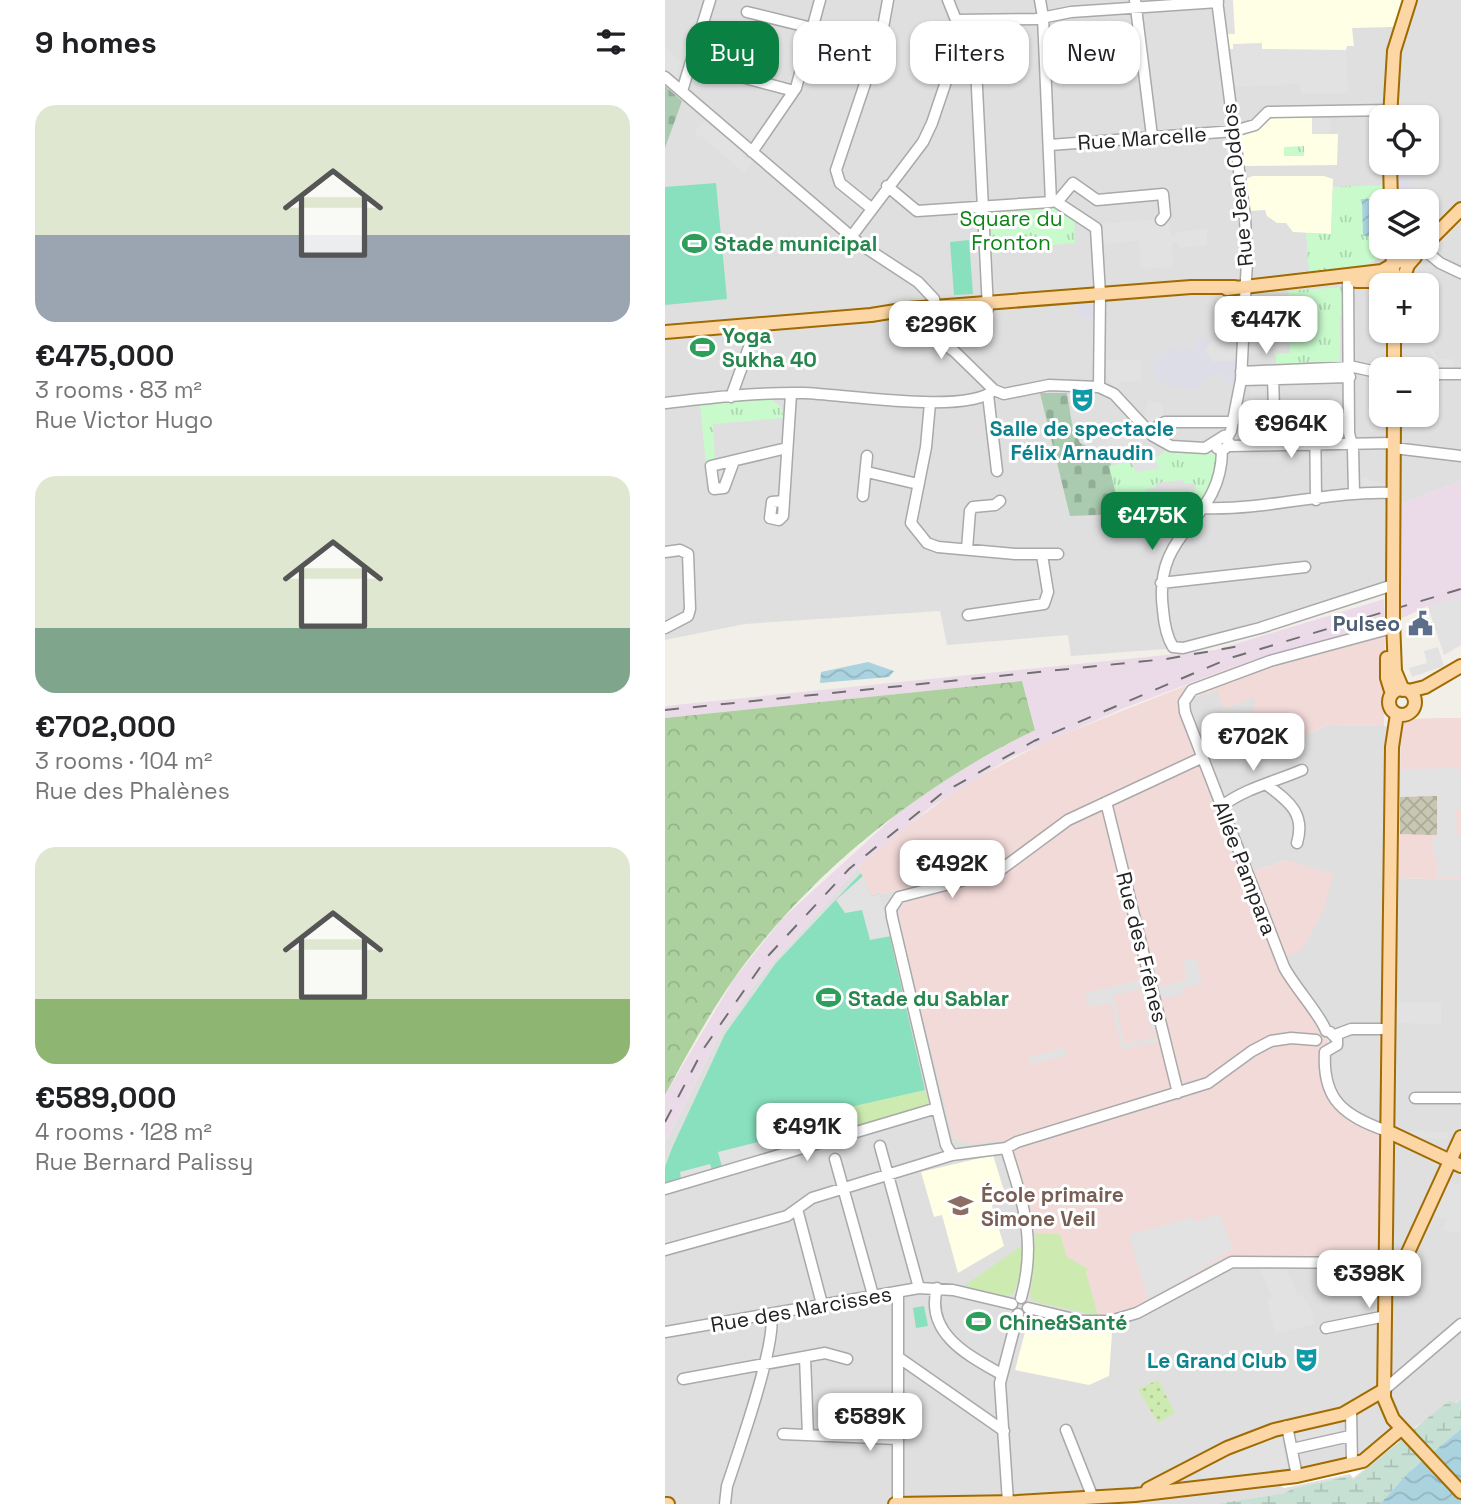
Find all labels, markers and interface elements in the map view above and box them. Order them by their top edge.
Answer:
chip: Buy [686,21,779,84]
chip: Rent [793,21,896,84]
chip: Filters [910,21,1029,84]
chip: New [1043,21,1140,84]
text: 9 homes [35,23,157,62]
icon: filters [592,23,630,61]
street label: Rue Jean Oddos [1215,102,1259,268]
map controls [1369,105,1439,427]
button: locate [1369,105,1439,175]
street label: Rue Marcelle [1076,120,1208,156]
icon: home [270,150,396,276]
button: layers [1369,189,1439,259]
park label: Square du Fronton [959,205,1063,256]
sports icon: Stade municipal [680,229,708,257]
place label: Stade municipal [714,230,877,257]
button: + [1369,273,1439,343]
pin: €447K [1217,296,1315,356]
pin: €296K [892,302,990,361]
text: €447K [1230,304,1302,334]
text: €296K [905,309,977,339]
place label: Yoga Sukha 40 [722,322,817,373]
sports icon: Yoga Sukha 40 [688,333,716,361]
text: €475,000 [35,336,175,375]
button: − [1369,357,1439,427]
text: 3 rooms · 83 m² [35,375,202,405]
theatre icon: Salle de spectacle Félix Arnaudin [1068,385,1096,413]
pin: €964K [1242,400,1340,460]
text: Rue Victor Hugo [35,405,213,435]
text: €964K [1254,408,1328,438]
place label: Salle de spectacle Félix Arnaudin [990,415,1174,466]
pin: €475K [1103,492,1201,552]
text: €475K [1117,500,1187,530]
icon: home [270,521,396,647]
public building icon: Pulseo [1406,609,1434,637]
place label: Pulseo [1333,610,1400,637]
text: €702,000 [35,707,176,746]
pin: €702K [1204,714,1302,773]
text: €702K [1217,721,1289,751]
text: 3 rooms · 104 m² [35,746,212,776]
text: Rue des Phalènes [35,776,230,806]
street label: Allée Pampara [1207,797,1283,939]
pin: €492K [903,841,1001,900]
text: €492K [916,848,988,878]
street label: Rue des Frênes [1110,869,1174,1025]
icon: home [270,892,396,1018]
sports icon: Stade du Sablar [814,984,842,1012]
place label: Stade du Sablar [848,985,1009,1012]
text: €589,000 [35,1078,176,1117]
pin: €491K [758,1104,856,1163]
text: €491K [772,1111,842,1141]
text: 4 rooms · 128 m² [35,1117,212,1147]
text: Rue Bernard Palissy [35,1147,253,1177]
place label: École primaire Simone Veil [981,1181,1124,1232]
school or university icon: École primaire Simone Veil [947,1192,975,1220]
pin: €398K [1320,1250,1418,1310]
text: €398K [1333,1258,1405,1288]
street label: Rue des Narcisses [708,1280,894,1338]
sports icon: Chine&Santé [965,1308,993,1336]
place label: Chine&Santé [999,1309,1127,1336]
theatre icon: Le Grand Club [1293,1346,1321,1374]
place label: Le Grand Club [1147,1347,1287,1374]
pin: €589K [821,1394,919,1453]
text: €589K [834,1401,906,1431]

